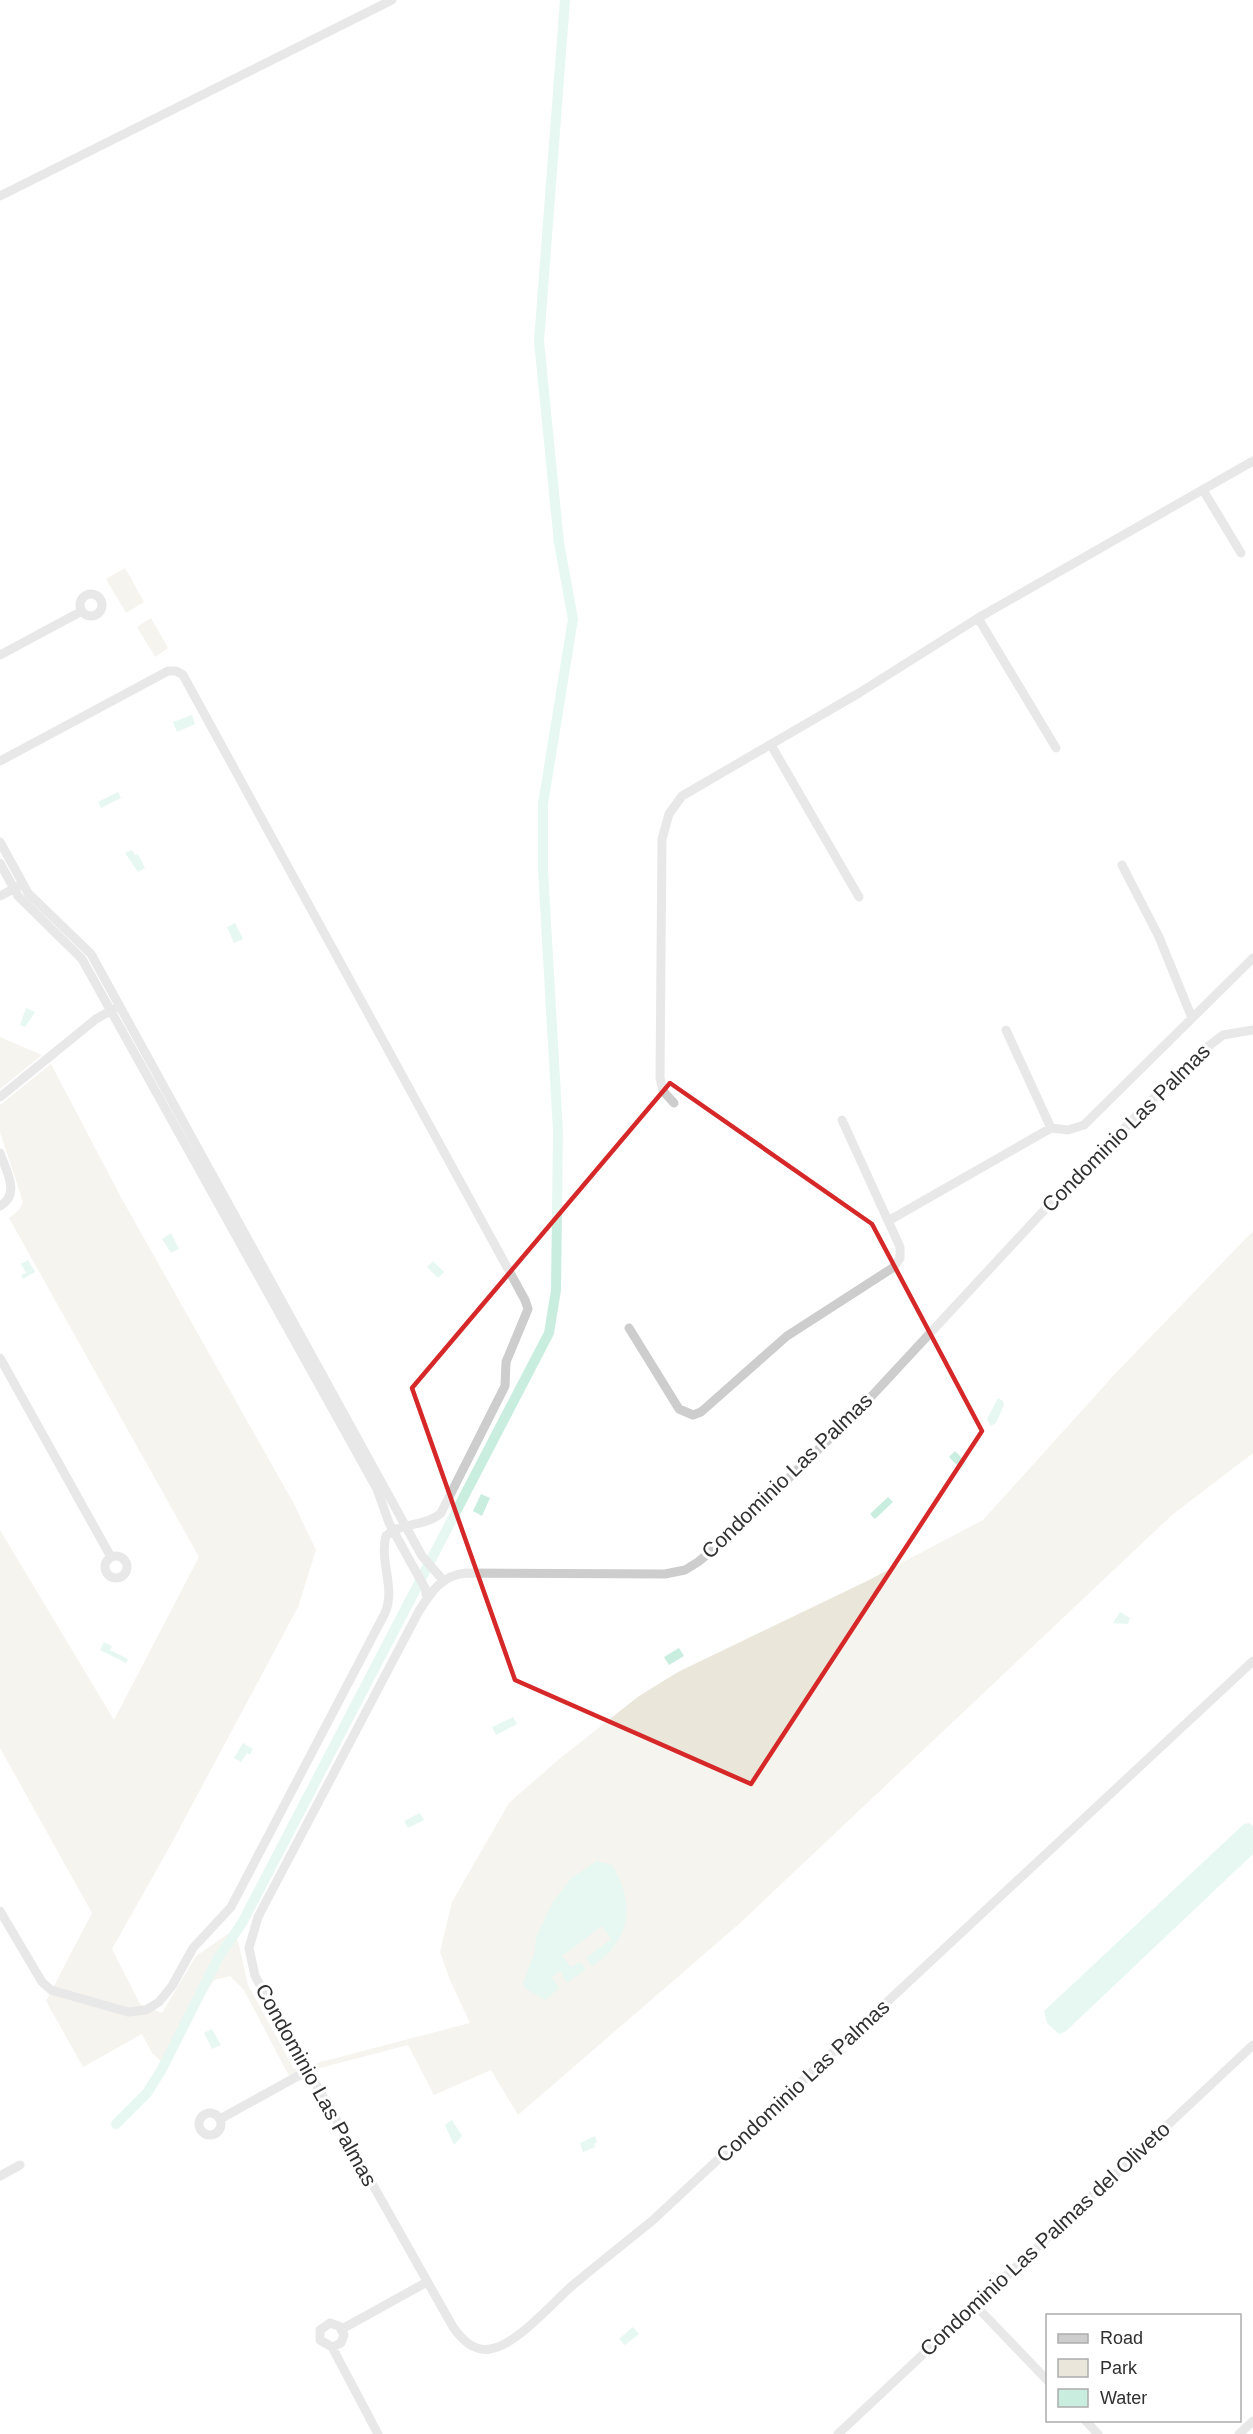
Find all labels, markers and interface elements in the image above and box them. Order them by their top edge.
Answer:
street label: Condominio Las Palmas [1037,1039,1214,1216]
street label: Condominio Las Palmas [697,1388,877,1563]
street label: Condominio Las Palmas [251,1980,382,2190]
street label: Condominio Las Palmas [712,1995,894,2167]
street label: Condominio Las Palmas del Oliveto [915,2117,1174,2360]
legend [1046,2314,1241,2422]
text: Road [1100,2328,1143,2348]
text: Park [1100,2358,1138,2378]
text: Water [1100,2388,1147,2408]

